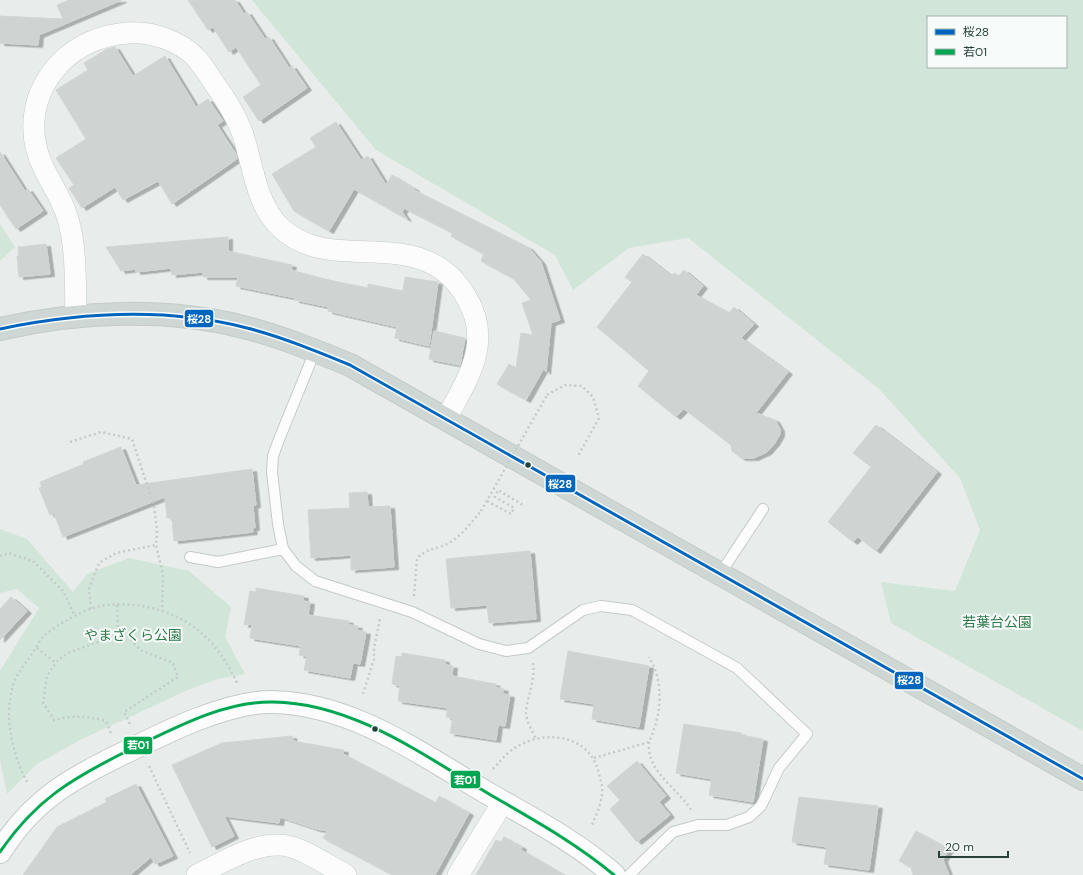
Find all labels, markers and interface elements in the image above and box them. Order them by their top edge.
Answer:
legend [927,16,1067,68]
text: 桜28 [963,24,989,40]
text: 若01 [963,44,987,60]
line badge: 桜28 [184,309,214,328]
text: 桜28 [187,312,211,326]
unlabelled marker [523,460,533,470]
line badge: 桜28 [545,474,576,493]
text: 桜28 [548,477,572,491]
park label: 若葉台公園 [962,613,1032,631]
park label: やまざくら公園 [84,626,182,644]
line badge: 桜28 [894,671,924,690]
text: 桜28 [897,673,921,687]
unlabelled marker [370,724,380,734]
line badge: 若01 [123,736,153,755]
text: 若01 [127,738,149,752]
line badge: 若01 [450,770,481,789]
text: 若01 [454,773,476,787]
scale bar [939,833,1008,859]
text: 20 m [945,839,974,855]

